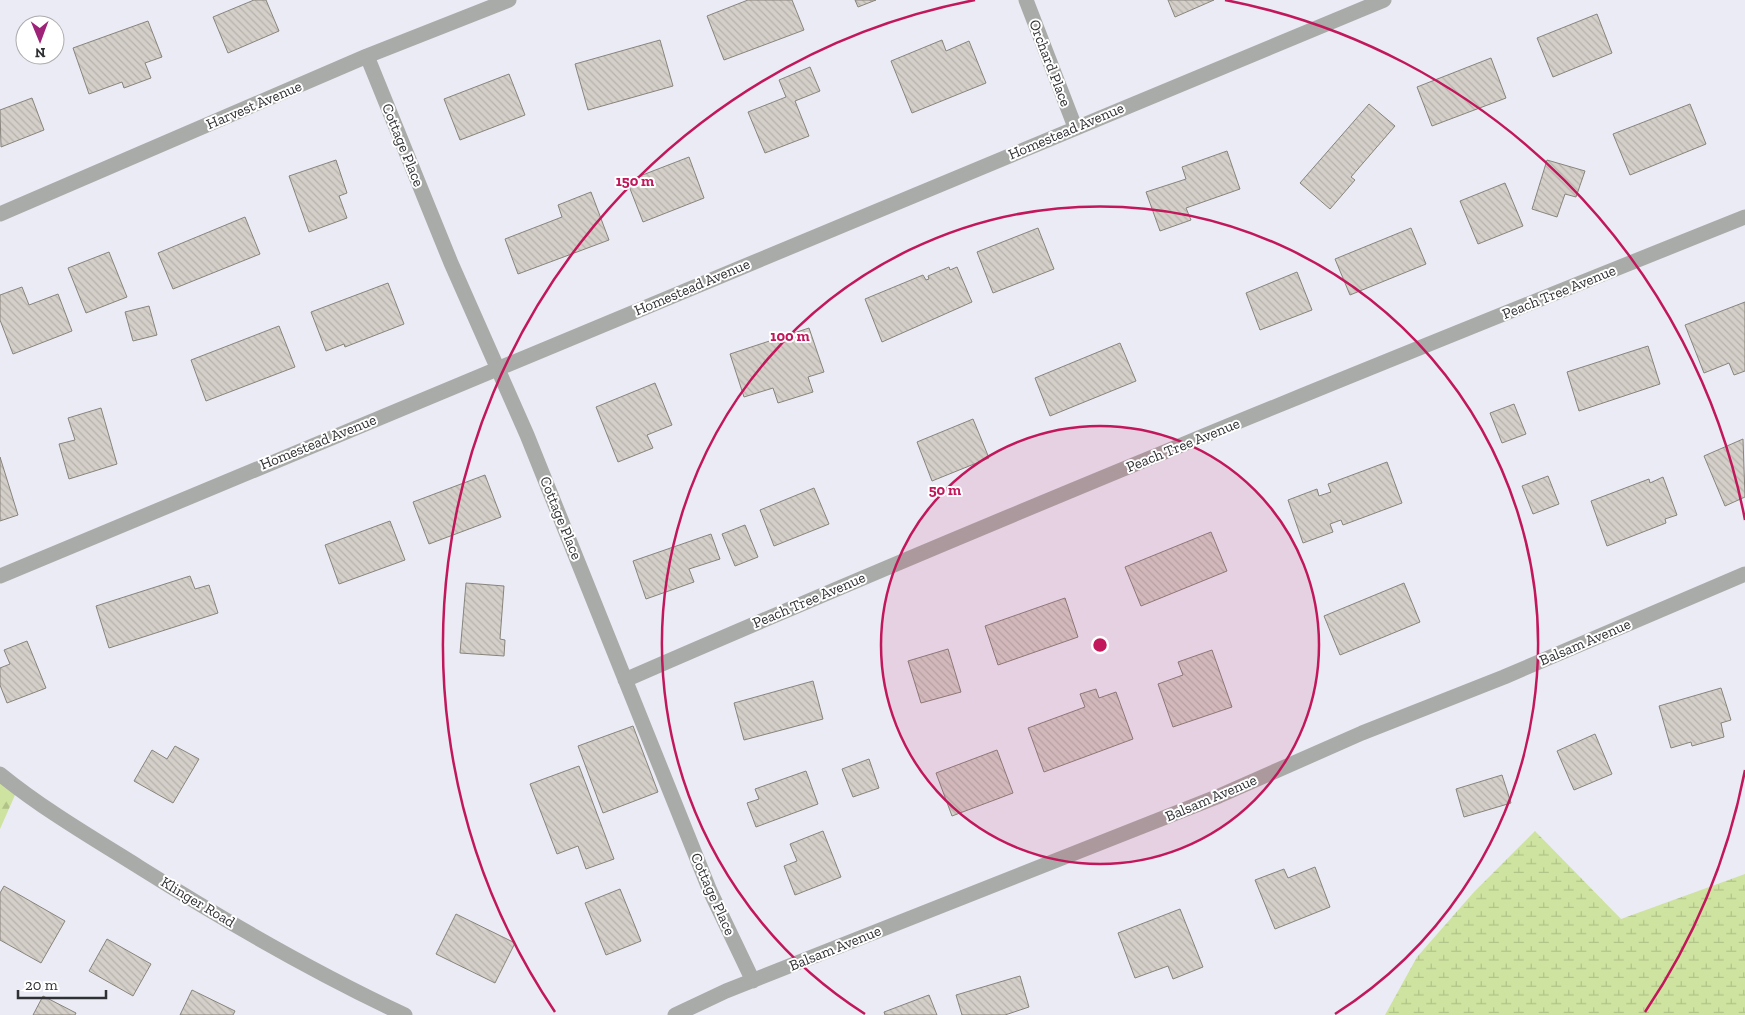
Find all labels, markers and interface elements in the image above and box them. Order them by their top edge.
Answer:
north arrow [15,15,65,65]
street label: Orchard Place [1025,17,1075,109]
text: N [34,44,46,61]
street label: Harvest Avenue [204,77,304,133]
street label: Homestead Avenue [1005,99,1127,163]
street label: Cottage Place [378,101,428,189]
text: 150 m [616,172,654,190]
street label: Homestead Avenue [631,255,753,319]
street label: Peach Tree Avenue [1500,261,1618,323]
text: 100 m [770,327,810,345]
street label: Homestead Avenue [257,410,379,474]
street label: Peach Tree Avenue [1124,414,1242,476]
street label: Cottage Place [536,474,586,562]
text: 50 m [929,481,961,499]
street label: Peach Tree Avenue [750,568,868,632]
street label: Balsam Avenue [1537,615,1633,669]
centre of rings [1091,636,1109,654]
street label: Balsam Avenue [1163,771,1259,825]
street label: Cottage Place [687,850,739,938]
street label: Klinger Road [158,873,239,932]
street label: Balsam Avenue [786,921,884,975]
scale bar [18,968,105,1000]
text: 20 m [25,976,58,994]

